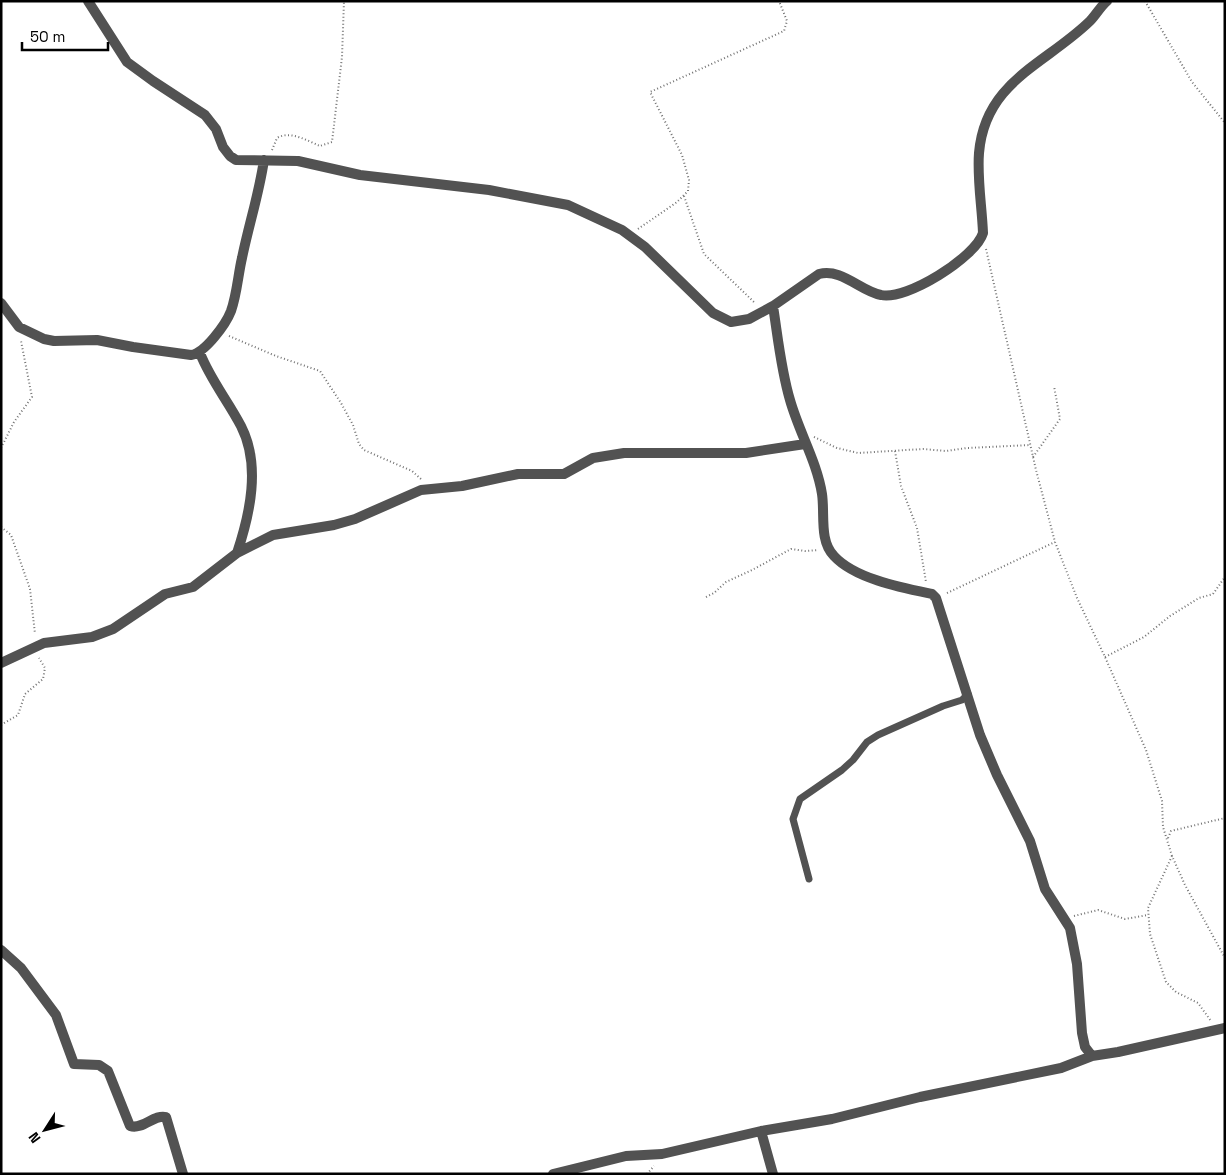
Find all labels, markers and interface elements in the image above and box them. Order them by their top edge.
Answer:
scale bar [22,20,109,52]
text: 50 m [30,27,65,46]
north arrow [20,1105,70,1155]
text: N [24,1129,45,1147]

